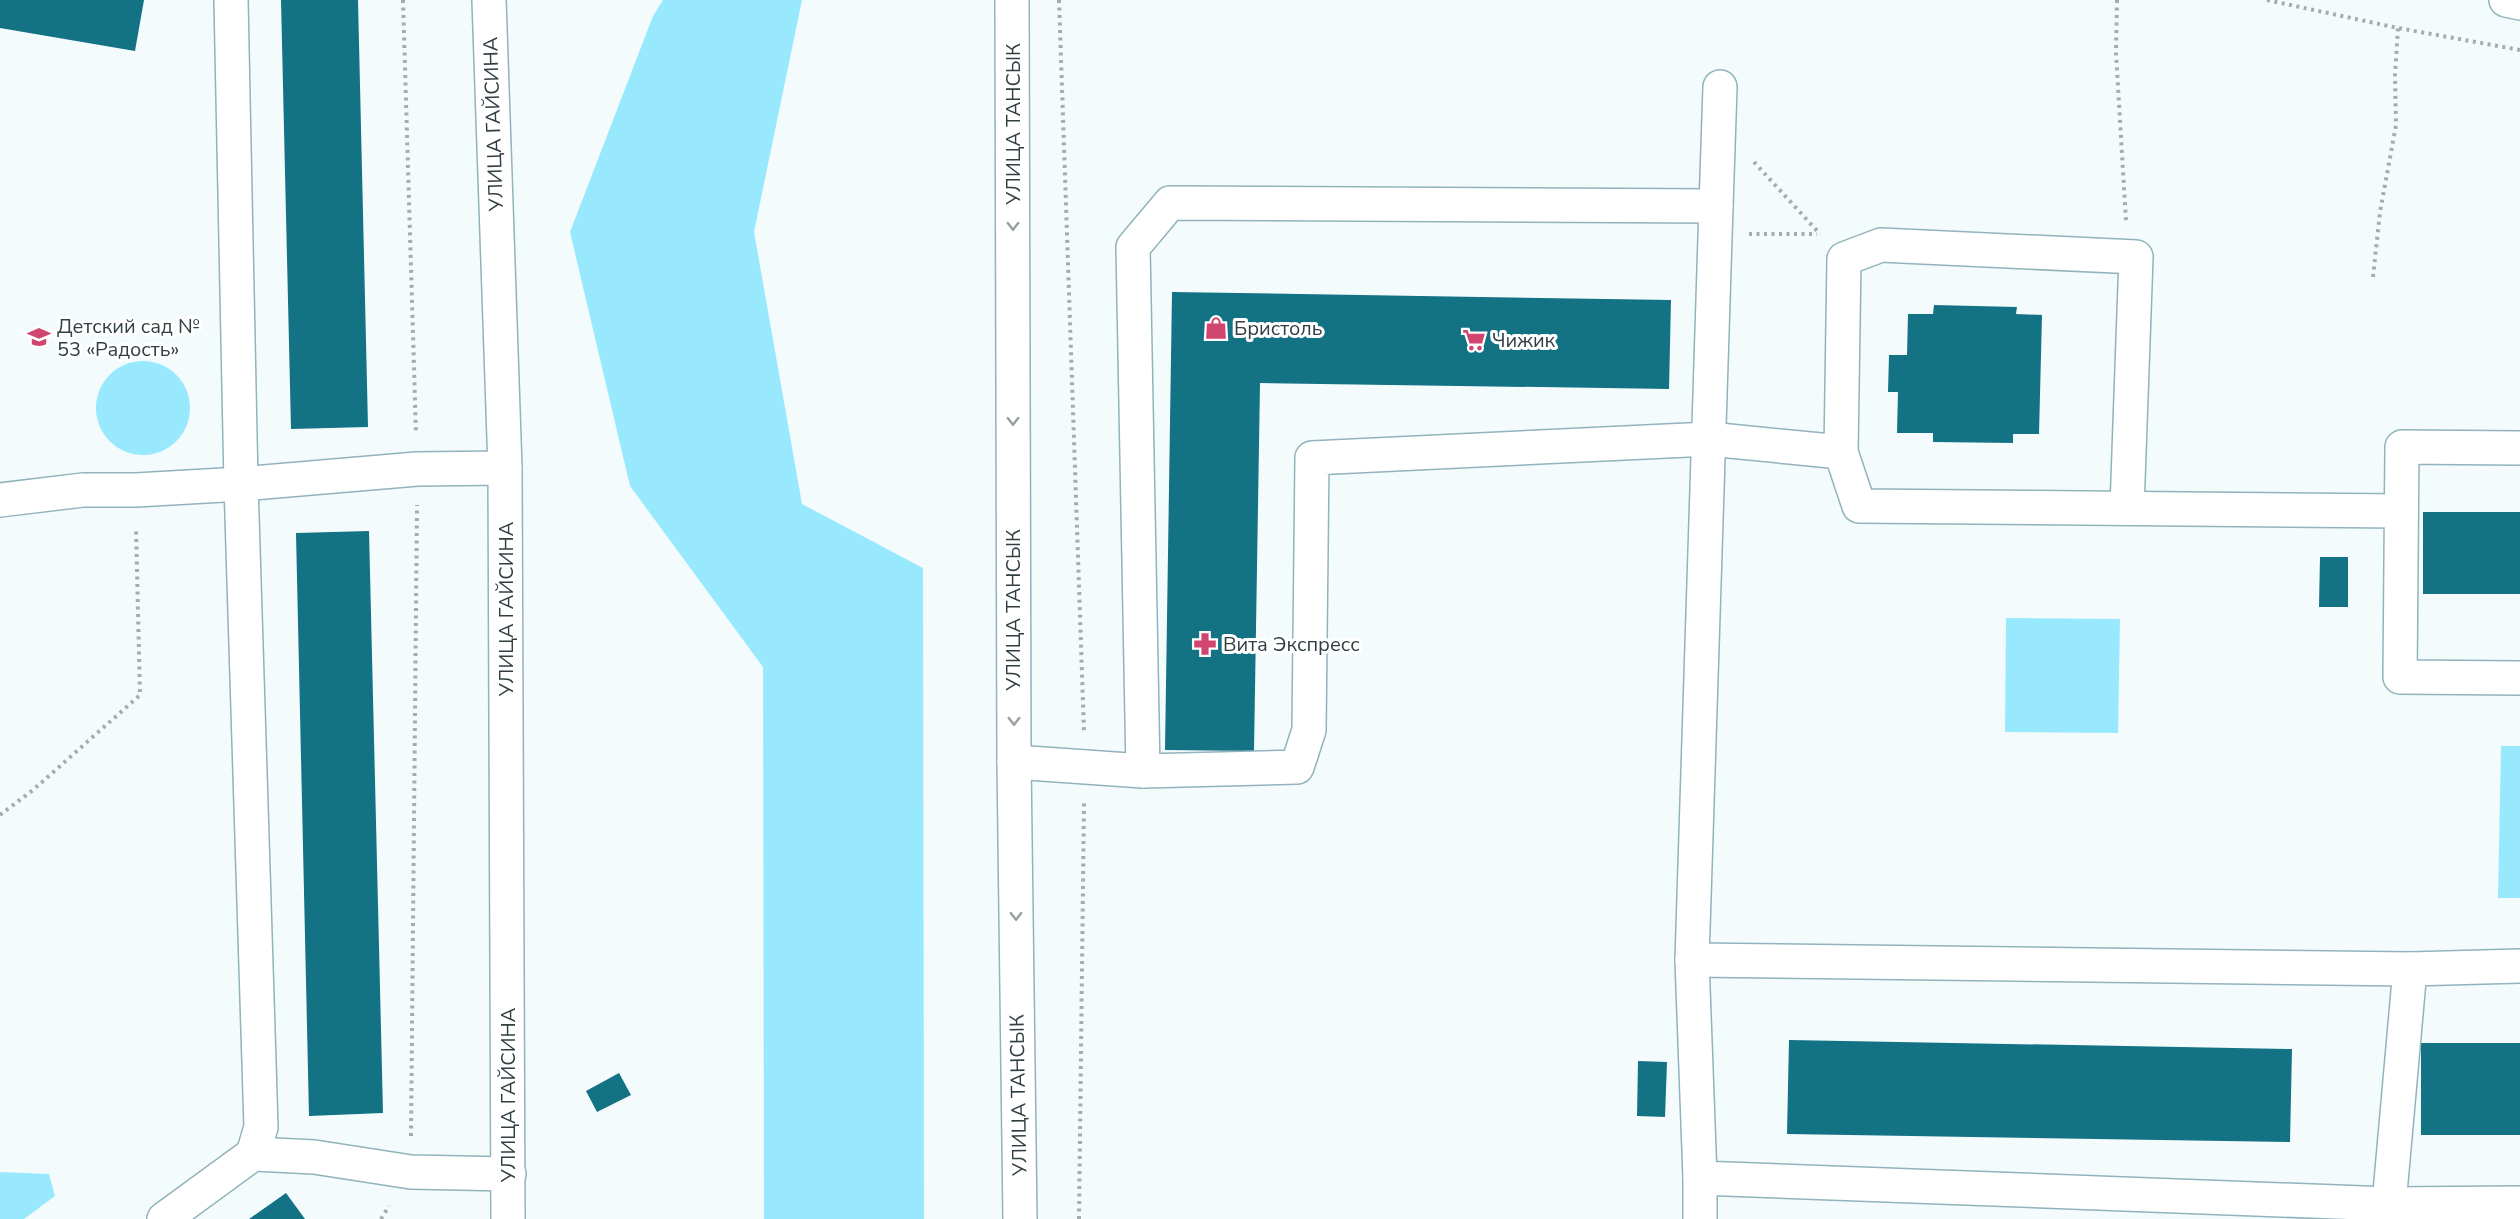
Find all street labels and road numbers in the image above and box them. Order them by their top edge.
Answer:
street label: УЛИЦА ГАЙСИНА [477,36,510,213]
street label: УЛИЦА ТАНСЫК [1000,43,1027,206]
street label: УЛИЦА ГАЙСИНА [493,521,520,697]
street label: УЛИЦА ТАНСЫК [1000,529,1027,692]
street label: УЛИЦА ГАЙСИНА [495,1007,522,1183]
street label: УЛИЦА ТАНСЫК [1004,1014,1033,1177]

